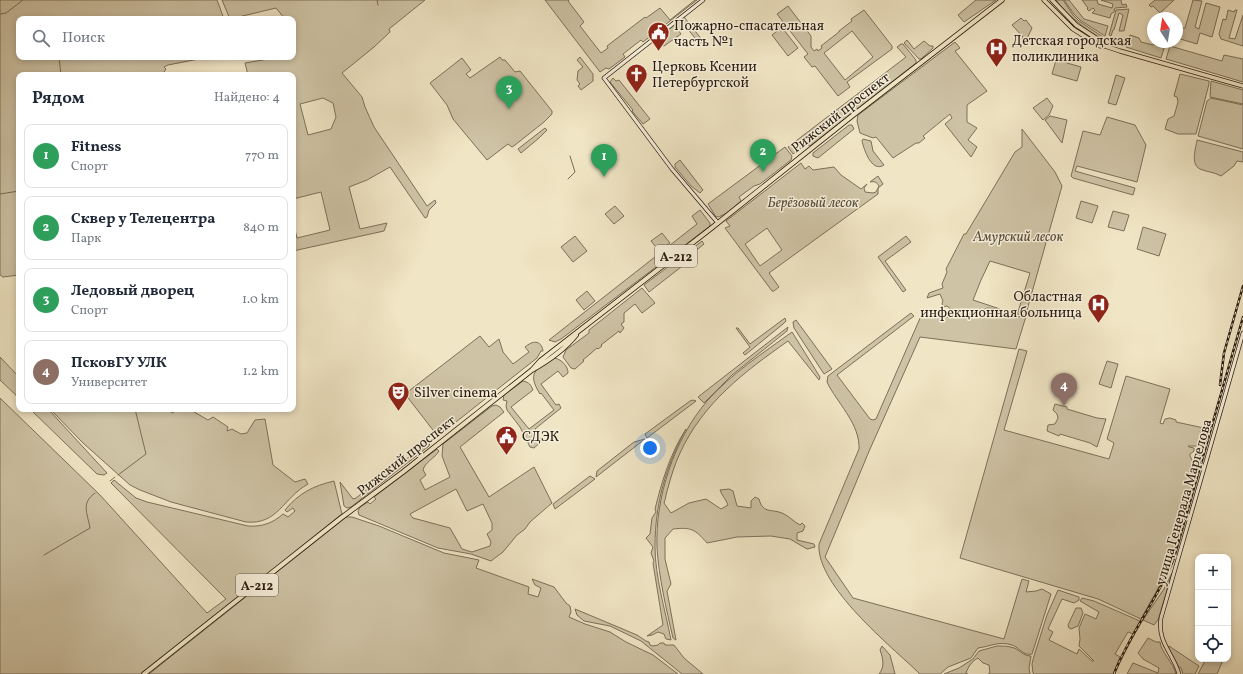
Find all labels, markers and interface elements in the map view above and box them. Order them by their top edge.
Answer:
north arrow [1147,12,1183,48]
search box [16,16,296,60]
place label: Пожарно-спасательная часть №1 [674,17,824,52]
public building icon: Пожарно-спасательная часть №1 [646,20,672,53]
icon: search [30,27,52,49]
text: Поиск [62,28,105,49]
place label: Детская городская поликлиника [1012,32,1131,67]
hospital icon: Детская городская поликлиника [984,35,1010,68]
place label: Церковь Ксении Петербургской [652,58,757,93]
church icon: Церковь Ксении Петербургской [623,61,649,94]
street label: Рижский проспект [788,69,894,158]
pin: 3 [496,76,522,109]
text: Рядом [32,87,85,110]
text: Найдено: 4 [214,89,280,107]
text: Fitness [71,137,121,158]
pin: 2 [750,139,776,172]
pin: 1 [591,144,617,177]
text: 1 [43,147,49,165]
text: 770 m [245,147,279,165]
text: Спорт [71,158,108,176]
park label: Берёзовый лесок [768,194,859,213]
text: Сквер у Телецентра [71,209,215,230]
text: 2 [43,219,49,237]
text: 840 m [243,219,279,237]
park label: Амурский лесок [972,228,1063,247]
text: Парк [71,230,101,248]
road number: А-212 [655,245,697,267]
text: Ледовый дворец [71,281,194,302]
place label: Областная инфекционная больница [920,288,1082,323]
text: 3 [43,291,49,309]
text: 1.0 km [242,291,279,309]
hospital icon: Областная инфекционная больница [1085,291,1111,324]
text: Спорт [71,302,108,320]
text: ПсковГУ УЛК [71,353,167,374]
text: 4 [42,363,50,381]
text: 1.2 km [243,363,279,381]
pin: 4 [1051,373,1077,406]
text: Университет [71,374,147,392]
theatre icon: Silver cinema [386,379,412,412]
place label: Silver cinema [414,384,498,403]
street label: Рижский проспект [354,412,460,501]
street label: улица Генерала Маргелова [1152,417,1217,588]
public building icon: СДЭК [493,423,519,456]
place label: СДЭК [522,428,560,447]
your location [640,438,660,458]
map controls [1195,554,1231,662]
button: + [1195,554,1231,590]
road number: А-212 [236,574,278,596]
button: − [1195,590,1231,626]
button: locate [1195,626,1231,662]

